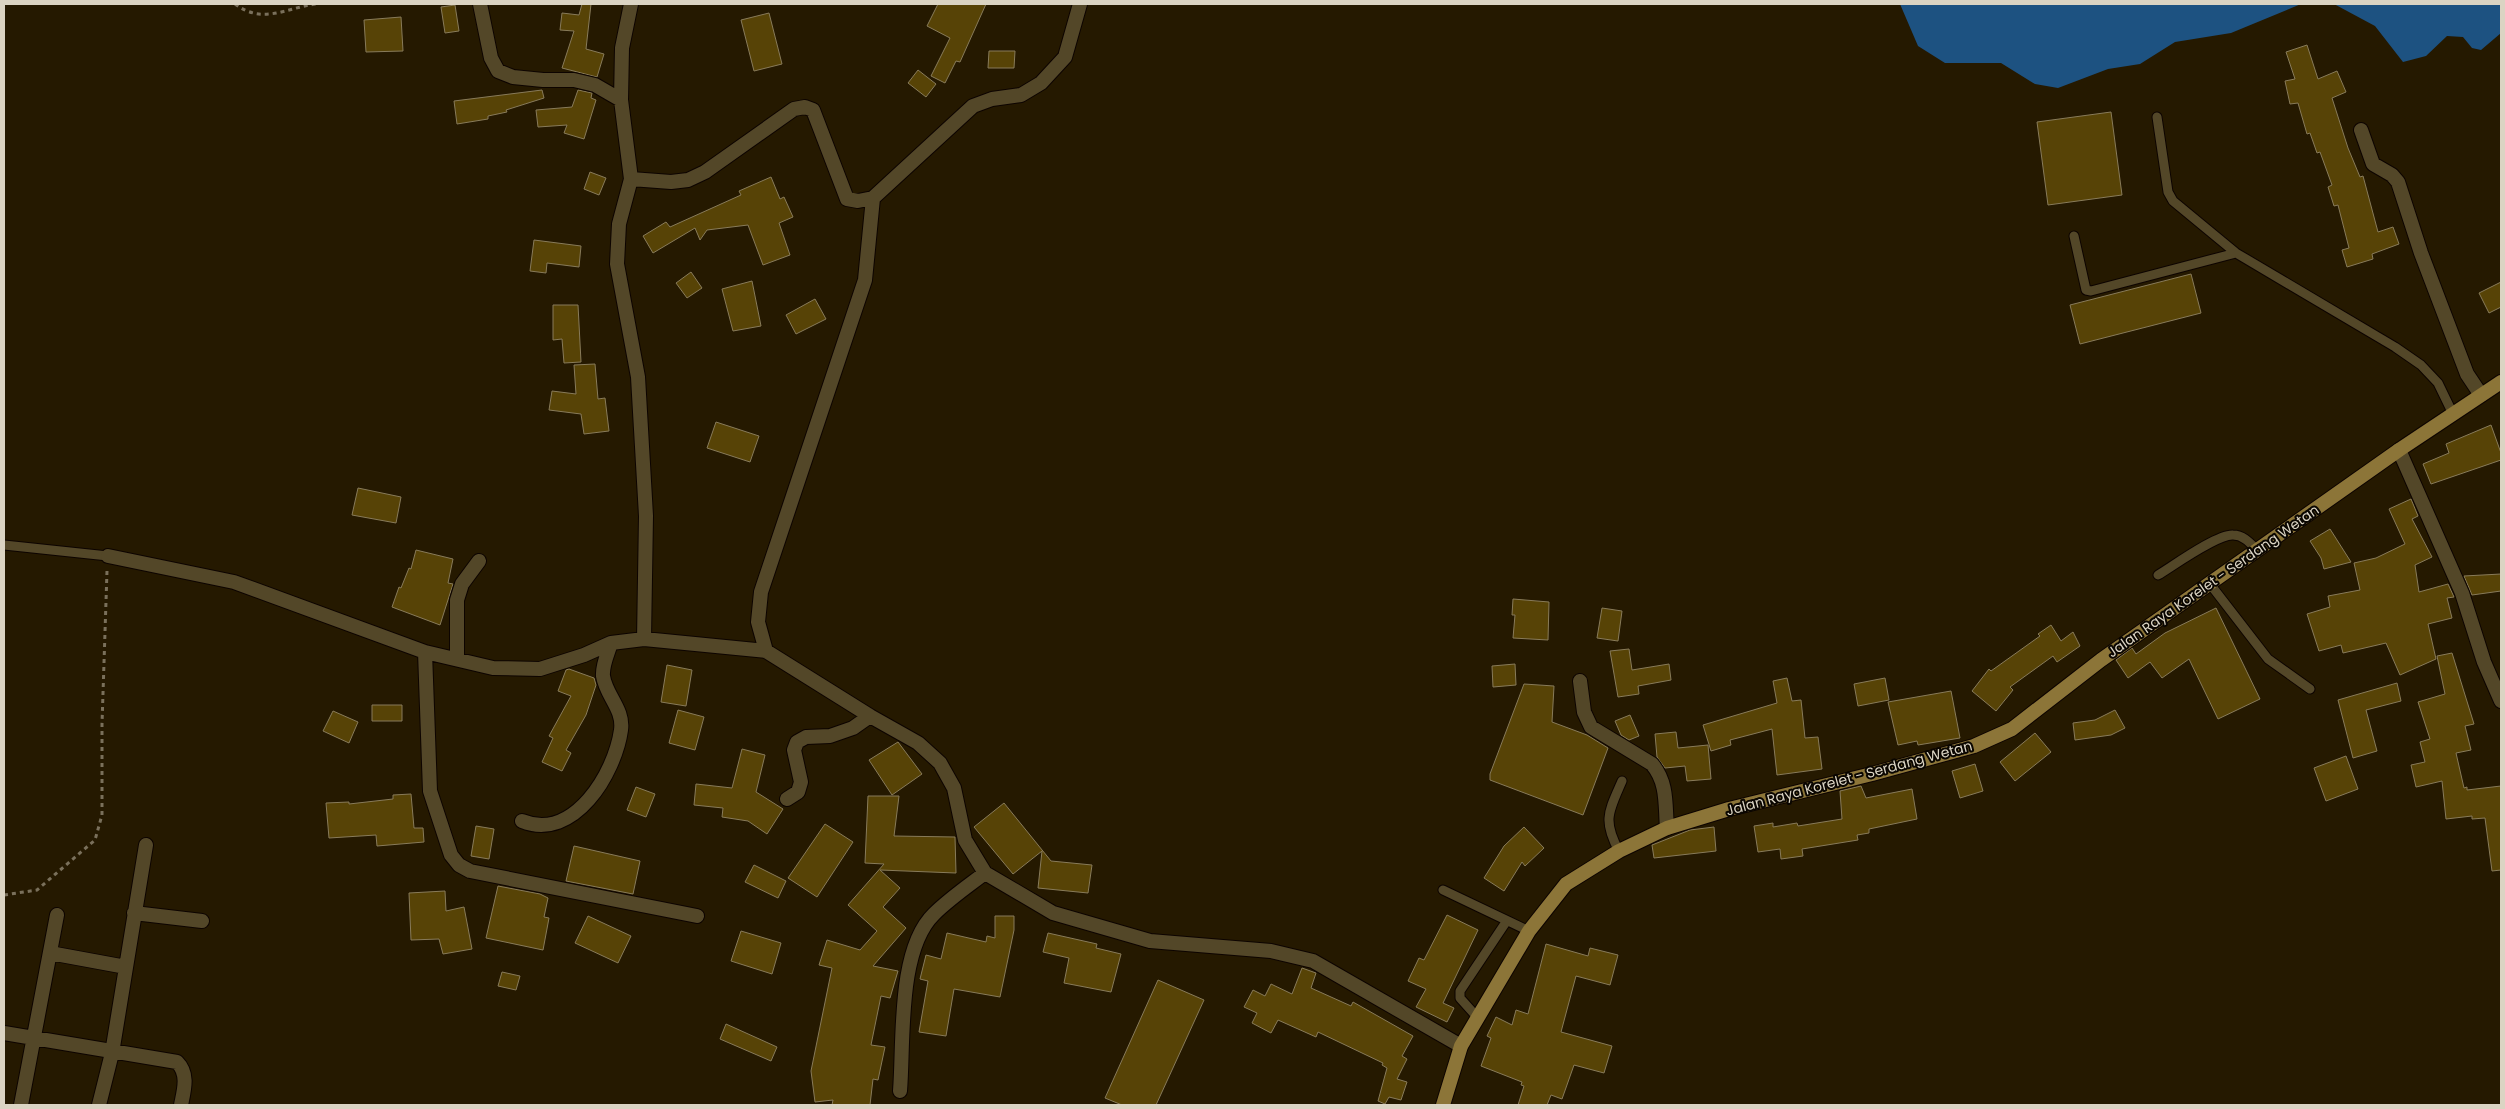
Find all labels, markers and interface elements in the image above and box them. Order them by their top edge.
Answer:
street label: Jalan Raya Korelet - Serdang Wetan [2103,500,2323,662]
street label: Jalan Raya Korelet - Serdang Wetan [1724,735,1974,821]

